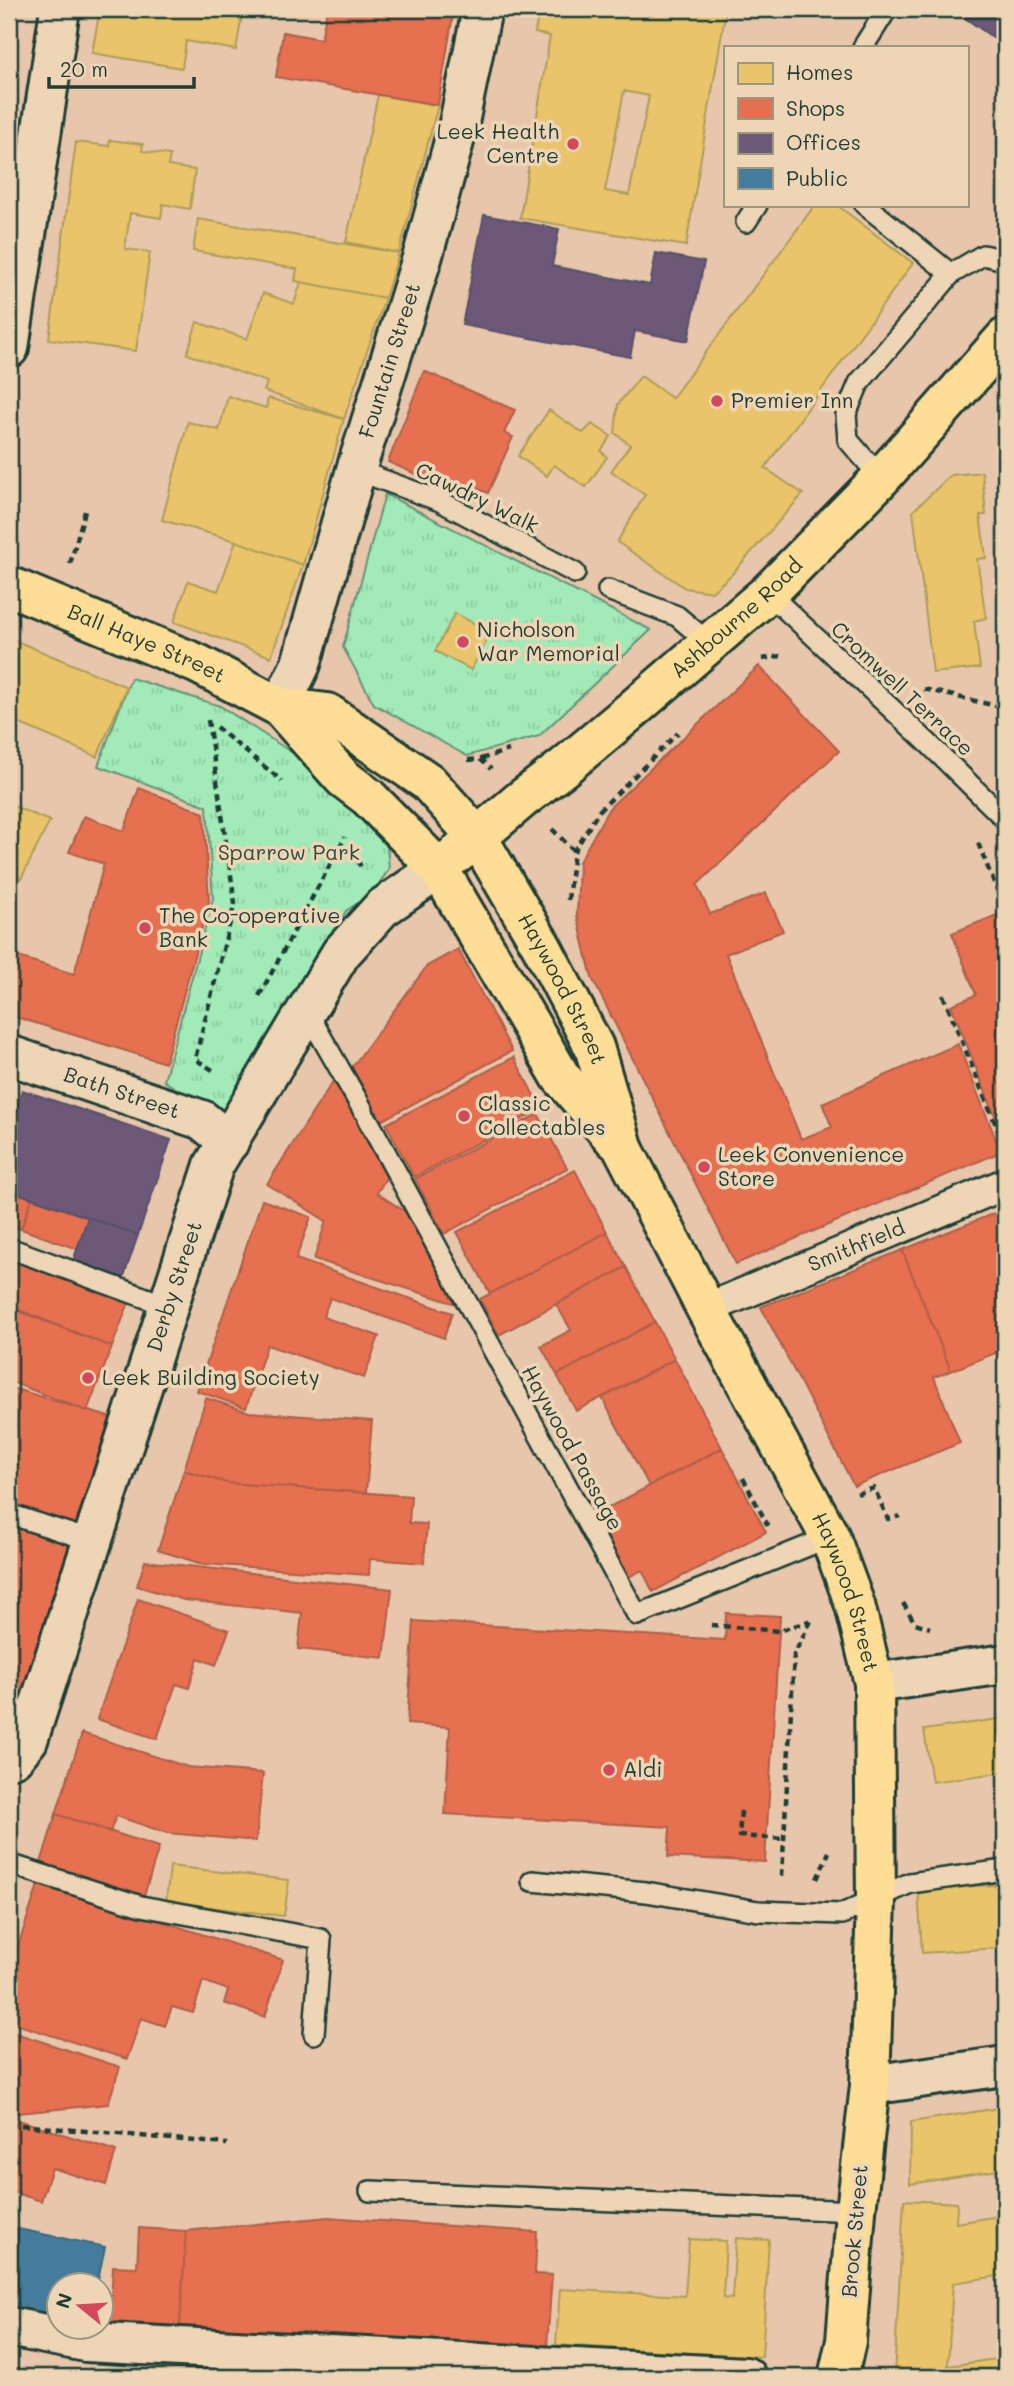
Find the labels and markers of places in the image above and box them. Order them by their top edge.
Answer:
place label: Leek Health Centre [437,117,559,168]
marker: Leek Health Centre [565,136,581,152]
place label: Premier Inn [731,386,853,413]
marker: Premier Inn [709,393,725,409]
place label: Nicholson War Memorial [477,615,620,666]
marker: Nicholson War Memorial [455,634,471,650]
place label: The Co-operative Bank [159,901,340,952]
marker: The Co-operative Bank [137,920,153,936]
place label: Classic Collectables [478,1089,606,1140]
marker: Classic Collectables [456,1108,472,1124]
place label: Leek Convenience Store [718,1140,904,1191]
marker: Leek Convenience Store [696,1159,712,1175]
place label: Leek Building Society [102,1363,320,1390]
marker: Leek Building Society [80,1370,96,1386]
place label: Aldi [623,1755,663,1782]
marker: Aldi [601,1762,617,1778]

